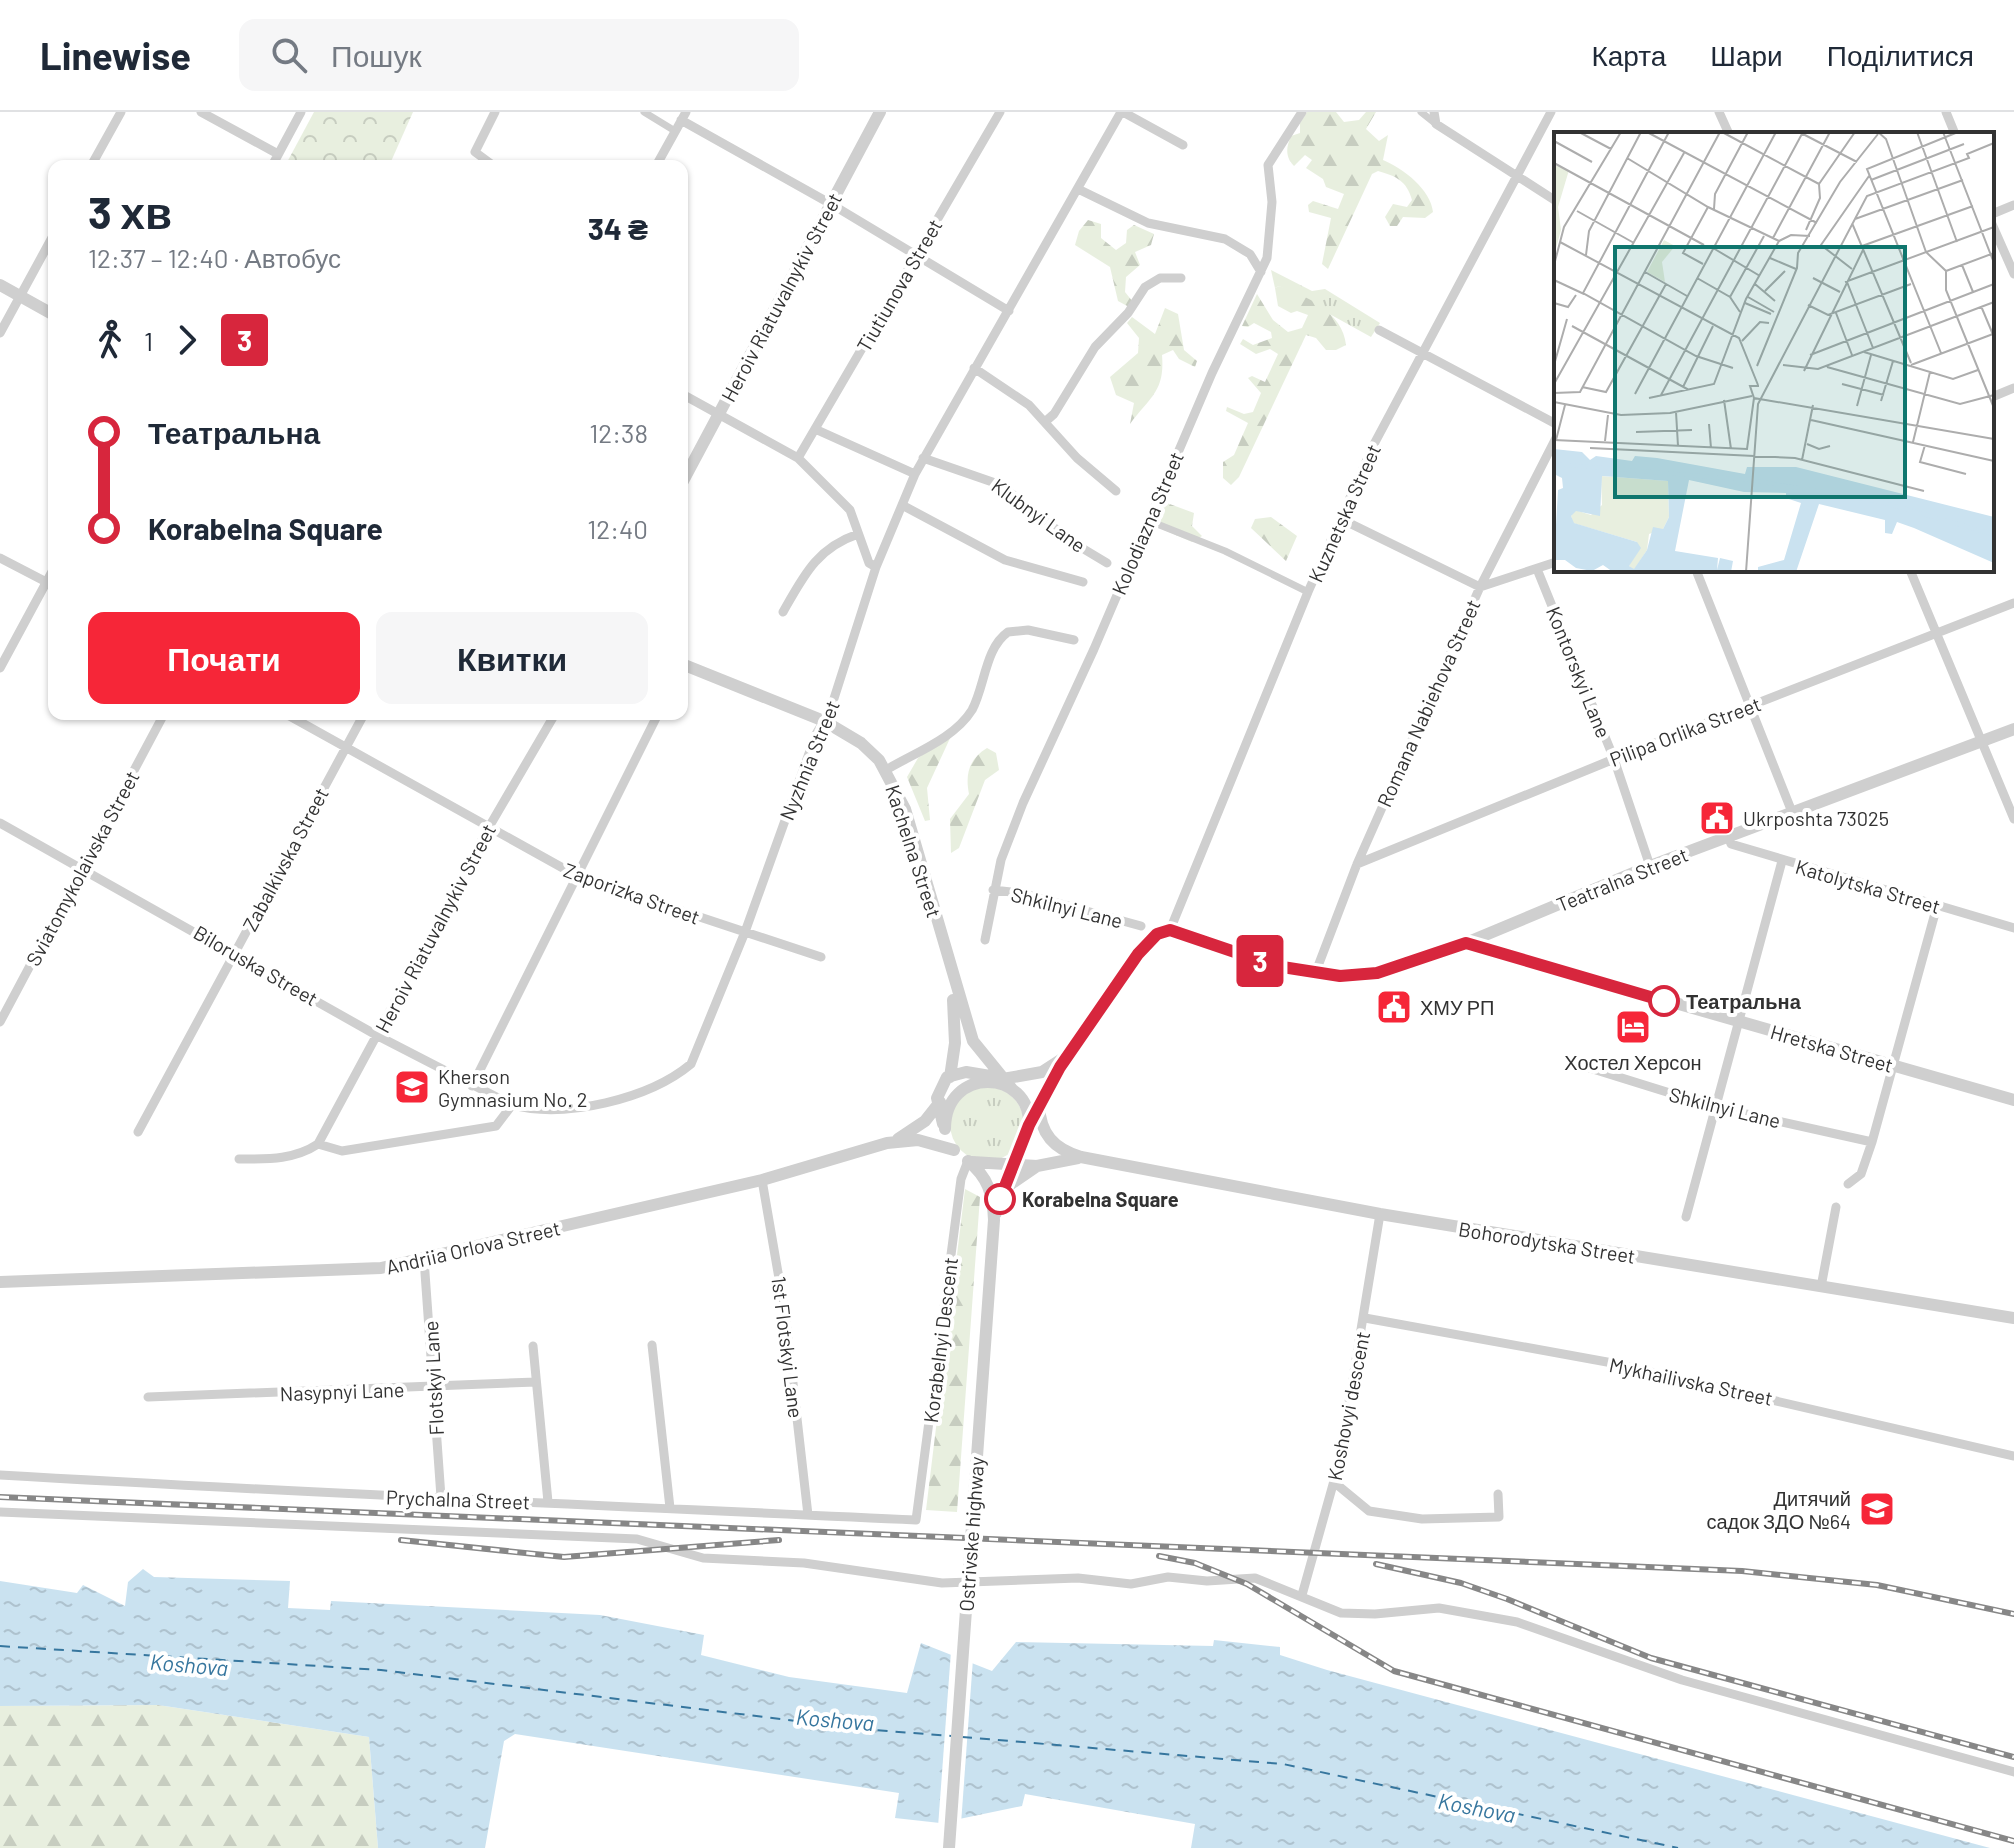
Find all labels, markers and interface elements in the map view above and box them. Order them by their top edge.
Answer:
search box [239,19,799,91]
text: Linewise [40,32,191,78]
icon: search [267,33,311,77]
text: Пошук [331,37,422,73]
text: Карта [1591,38,1666,72]
text: Шари [1710,38,1783,72]
text: Поділитися [1827,38,1974,72]
inset map [1554,132,1994,572]
text: 3 хв [88,185,172,238]
street label: Heroiv Riatuvalnykiv Street [716,188,846,406]
text: 34 ₴ [588,210,648,246]
street label: Tiutiunova Street [851,214,947,356]
text: 12:37 – 12:40 · Автобус [88,242,341,273]
icon: walk [88,318,132,362]
icon: forward [165,318,209,362]
text: 3 [237,323,252,357]
text: 1 [144,325,153,356]
text: Театральна [148,414,320,450]
text: 12:38 [589,417,648,448]
street label: Kuznetska Street [1303,440,1385,586]
street label: Kolodiazna Street [1106,448,1188,598]
street label: Klubnyi Lane [987,473,1091,557]
text: Korabelna Square [148,510,383,546]
text: 12:40 [587,513,648,544]
street label: Romana Nabiehova Street [1371,596,1485,810]
street label: Kontorskyi Lane [1542,603,1616,741]
button: Почати [88,612,360,704]
button: Квитки [376,612,648,704]
street label: Pilipa Orlika Street [1606,691,1764,771]
street label: Nyzhnia Street [774,697,844,823]
street label: Sviatomykolaivska Street [20,766,144,970]
street label: Kachelna Street [881,782,947,920]
street label: Zabalkivska Street [237,783,333,935]
public building icon: Ukrposhta 73025 [1698,799,1736,837]
place label: Ukrposhta 73025 [1743,806,1889,830]
street label: Heroiv Riatuvalnykiv Street [370,819,500,1037]
street label: Teatralna Street [1553,842,1691,916]
street label: Katolytska Street [1793,854,1943,918]
street label: Zaporizka Street [561,857,703,929]
street label: Shkilnyi Lane [1009,882,1125,932]
street label: Biloruska Street [190,920,322,1010]
line badge: 3 [1234,935,1286,987]
text: 3 [1252,944,1268,978]
marker: Театральна [1649,986,1679,1016]
public building icon: ХМУ РП [1375,988,1413,1026]
place label: Театральна [1686,989,1802,1013]
place label: ХМУ РП [1420,995,1494,1019]
hotel icon: Хостел Херсон [1614,1008,1652,1046]
street label: Hretska Street [1768,1019,1896,1077]
place label: Хостел Херсон [1564,1050,1702,1074]
place label: Kherson Gymnasium No. 2 [438,1064,588,1111]
school or university icon: Kherson Gymnasium No. 2 [393,1068,431,1106]
street label: Shkilnyi Lane [1667,1082,1783,1132]
marker: Korabelna Square [985,1184,1015,1214]
place label: Korabelna Square [1022,1187,1179,1211]
street label: Andriia Orlova Street [383,1215,563,1279]
street label: Bohorodytska Street [1457,1216,1637,1268]
street label: Korabelnyi Descent [918,1256,962,1424]
street label: 1st Flotskyi Lane [767,1275,809,1419]
street label: Flotskyi Lane [418,1320,448,1436]
street label: Koshovyi descent [1322,1329,1374,1483]
street label: Mykhailivska Street [1607,1352,1775,1410]
street label: Nasypnyi Lane [279,1377,405,1405]
street label: Ostrivske highway [954,1456,988,1612]
street label: Prychalna Street [386,1484,530,1514]
place label: Дитячий садок ЗДО №64 [1706,1486,1851,1533]
school or university icon: Дитячий садок ЗДО №64 [1858,1490,1896,1528]
water label: Koshova [149,1648,229,1680]
water label: Koshova [795,1703,875,1735]
water label: Koshova [1436,1787,1518,1827]

